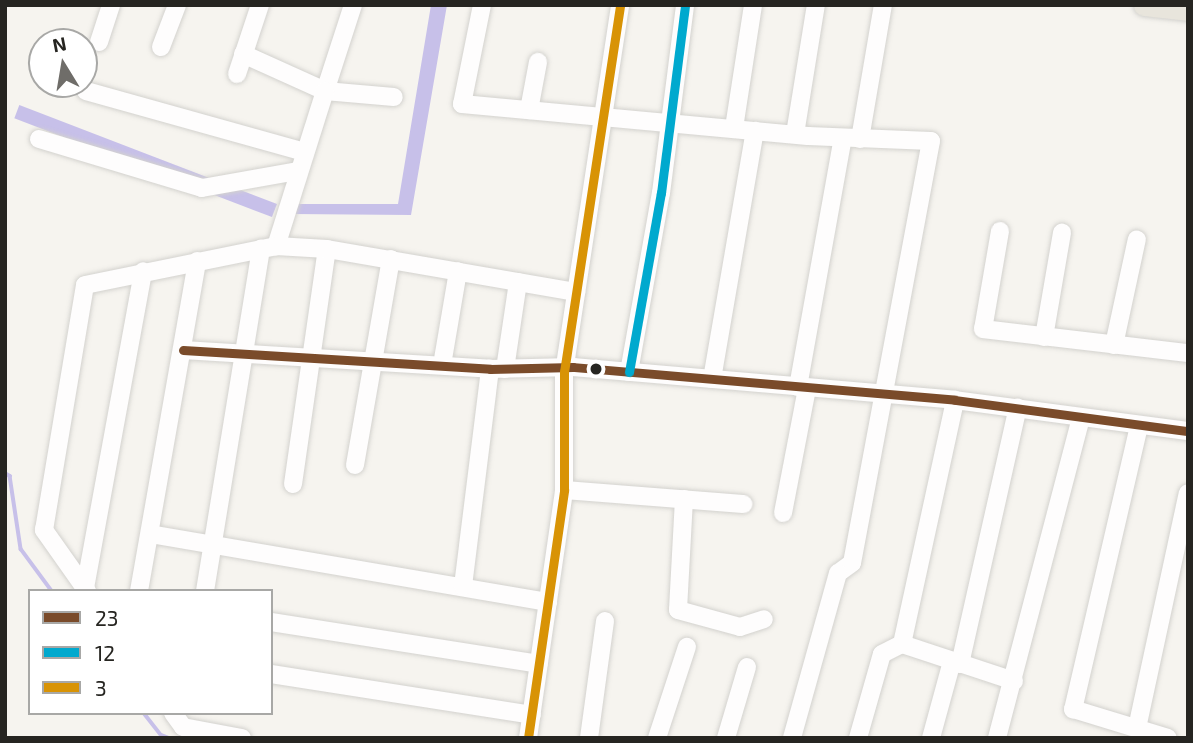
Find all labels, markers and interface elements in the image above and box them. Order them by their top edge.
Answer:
north arrow [28,28,98,98]
text: N [50,31,68,56]
unlabelled marker [589,362,603,376]
legend [28,589,273,715]
text: 23 [95,605,118,630]
text: 12 [95,640,115,665]
text: 3 [95,675,107,700]

